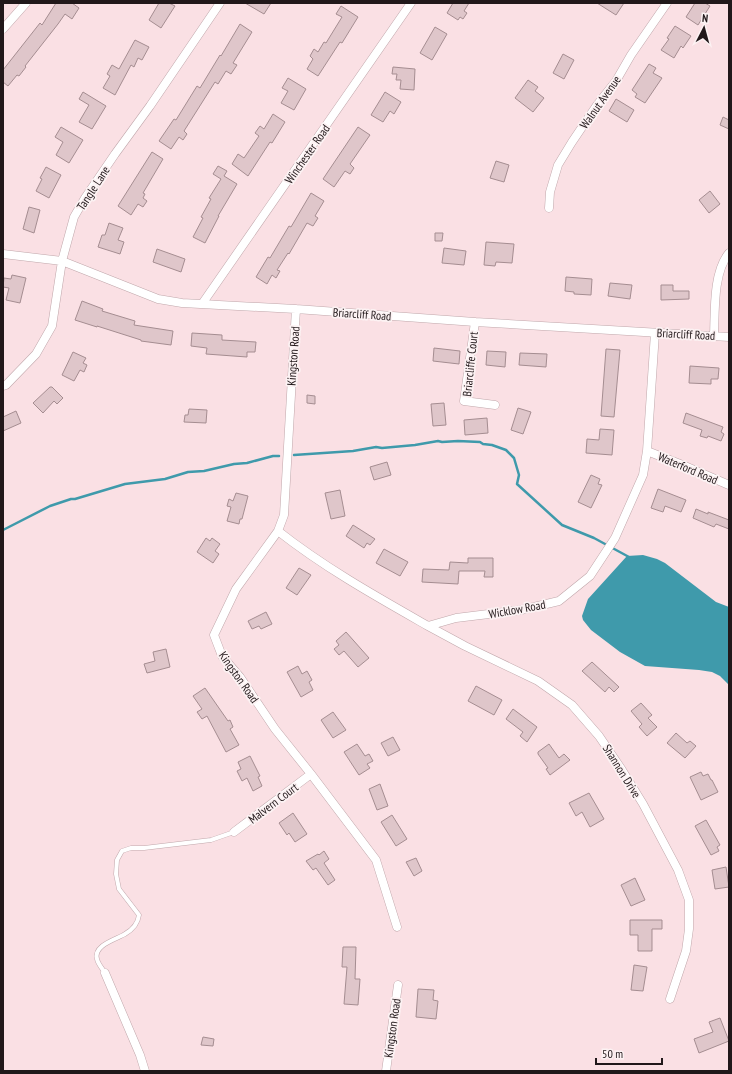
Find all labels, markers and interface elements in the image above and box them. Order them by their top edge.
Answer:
north arrow [684,8,724,48]
text: N [701,11,709,25]
street label: Walnut Avenue [576,72,624,132]
street label: Winchester Road [281,121,333,187]
street label: Tangle Lane [73,163,113,213]
street label: Briarcliff Road [332,304,392,324]
street label: Briarcliff Road [656,325,716,343]
street label: Kingston Road [283,326,303,386]
street label: Briarcliffe Court [459,330,481,397]
street label: Waterford Road [656,449,720,487]
street label: Wicklow Road [487,597,547,621]
street label: Kingston Road [216,648,262,706]
street label: Shannon Drive [600,741,644,801]
street label: Malvern Court [245,779,301,827]
street label: Kingston Road [380,997,404,1059]
scale bar [596,1040,662,1066]
text: 50 m [602,1046,623,1061]

